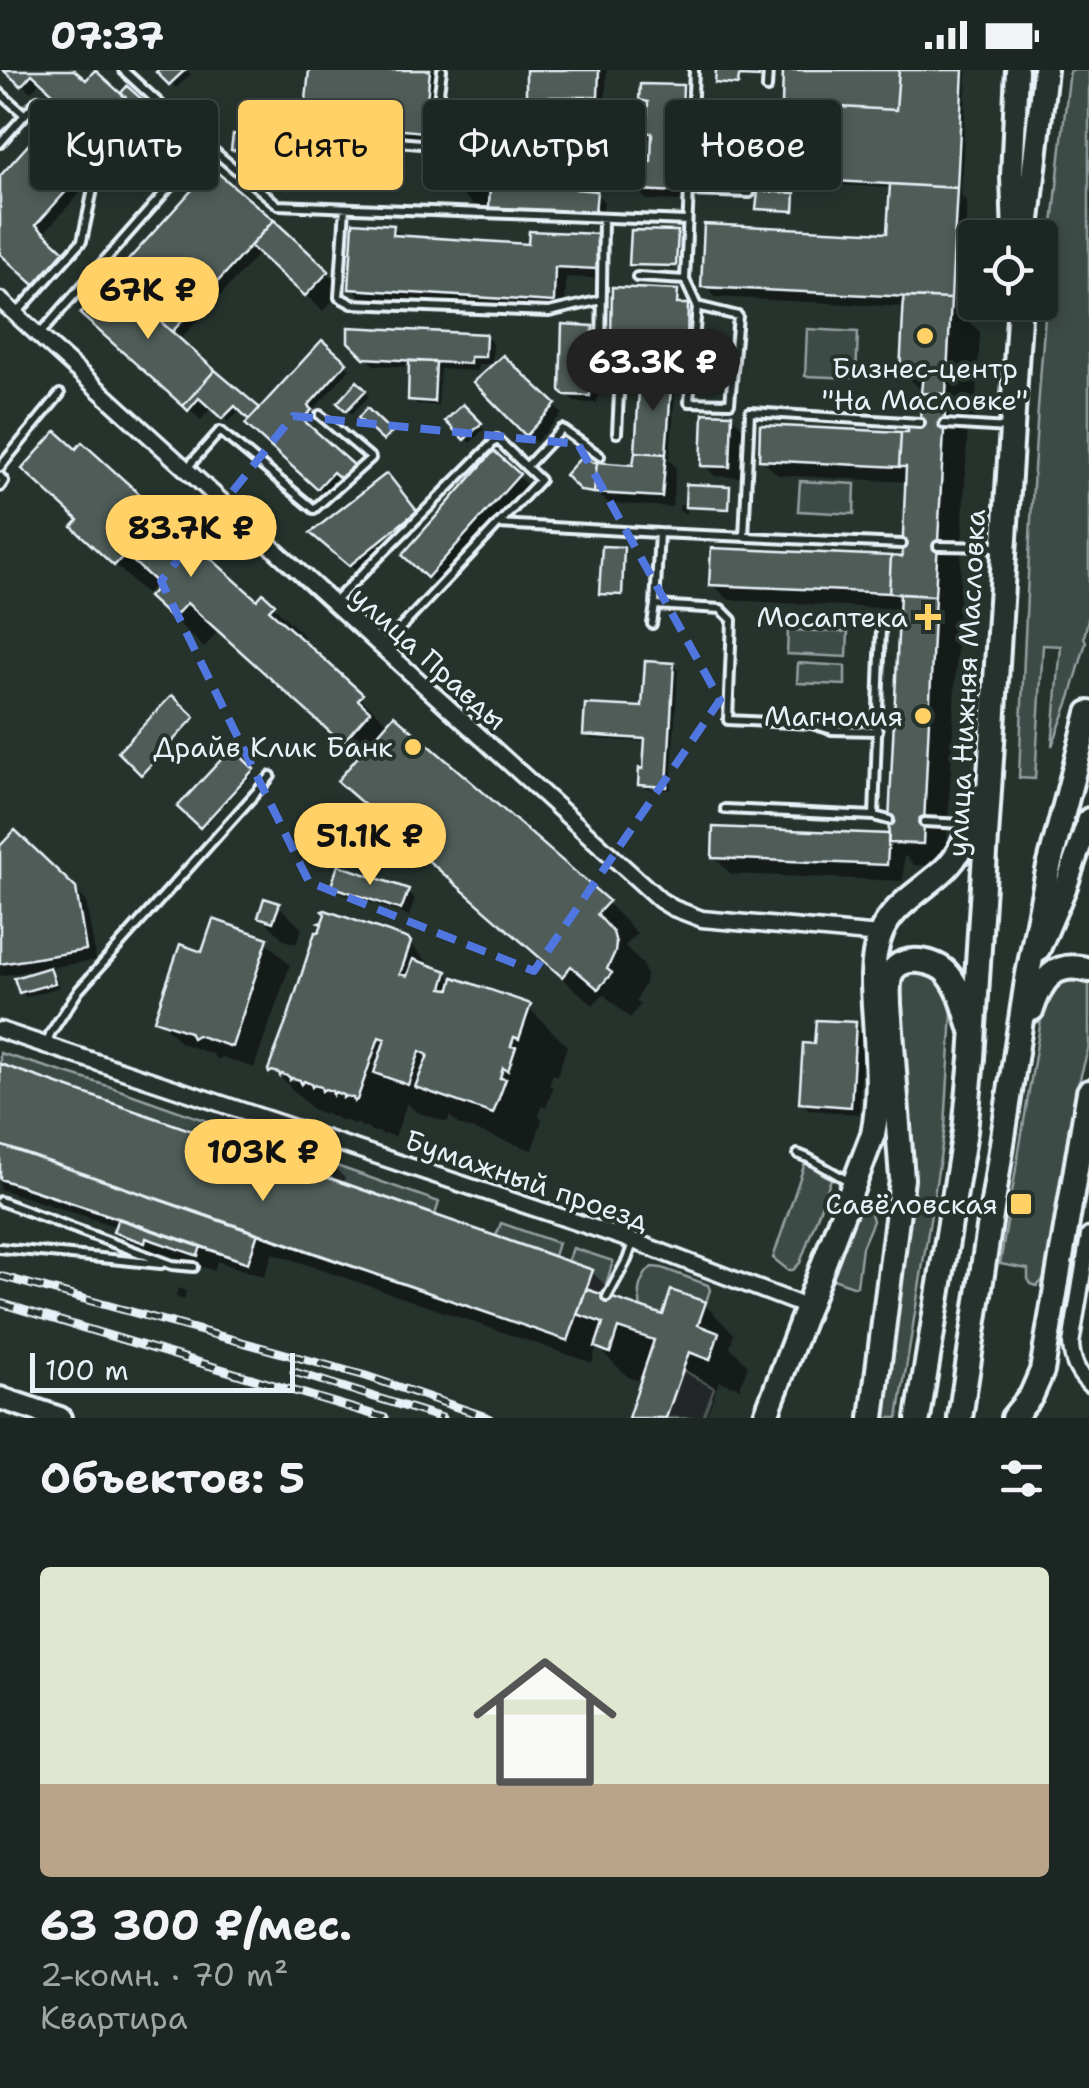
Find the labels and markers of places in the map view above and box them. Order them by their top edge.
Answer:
pin: 67K ₽ [78,257,218,342]
marker: Бизнес-центр "На Масловке" [914,325,936,347]
pin: 63.3K ₽ [561,329,745,414]
place label: Бизнес-центр "На Масловке" [822,349,1028,419]
pin: 83.7K ₽ [99,495,283,580]
place label: Мосаптека [756,598,908,636]
marker: Мосаптека [917,606,939,628]
place label: Магнолия [764,697,903,735]
marker: Магнолия [912,705,934,727]
place label: Драйв Клик Банк [153,728,393,766]
marker: Драйв Клик Банк [402,736,424,758]
pin: 51.1K ₽ [278,803,462,888]
pin: 103K ₽ [182,1119,344,1204]
place label: Савёловская [825,1185,998,1223]
marker: Савёловская [1008,1191,1034,1217]

